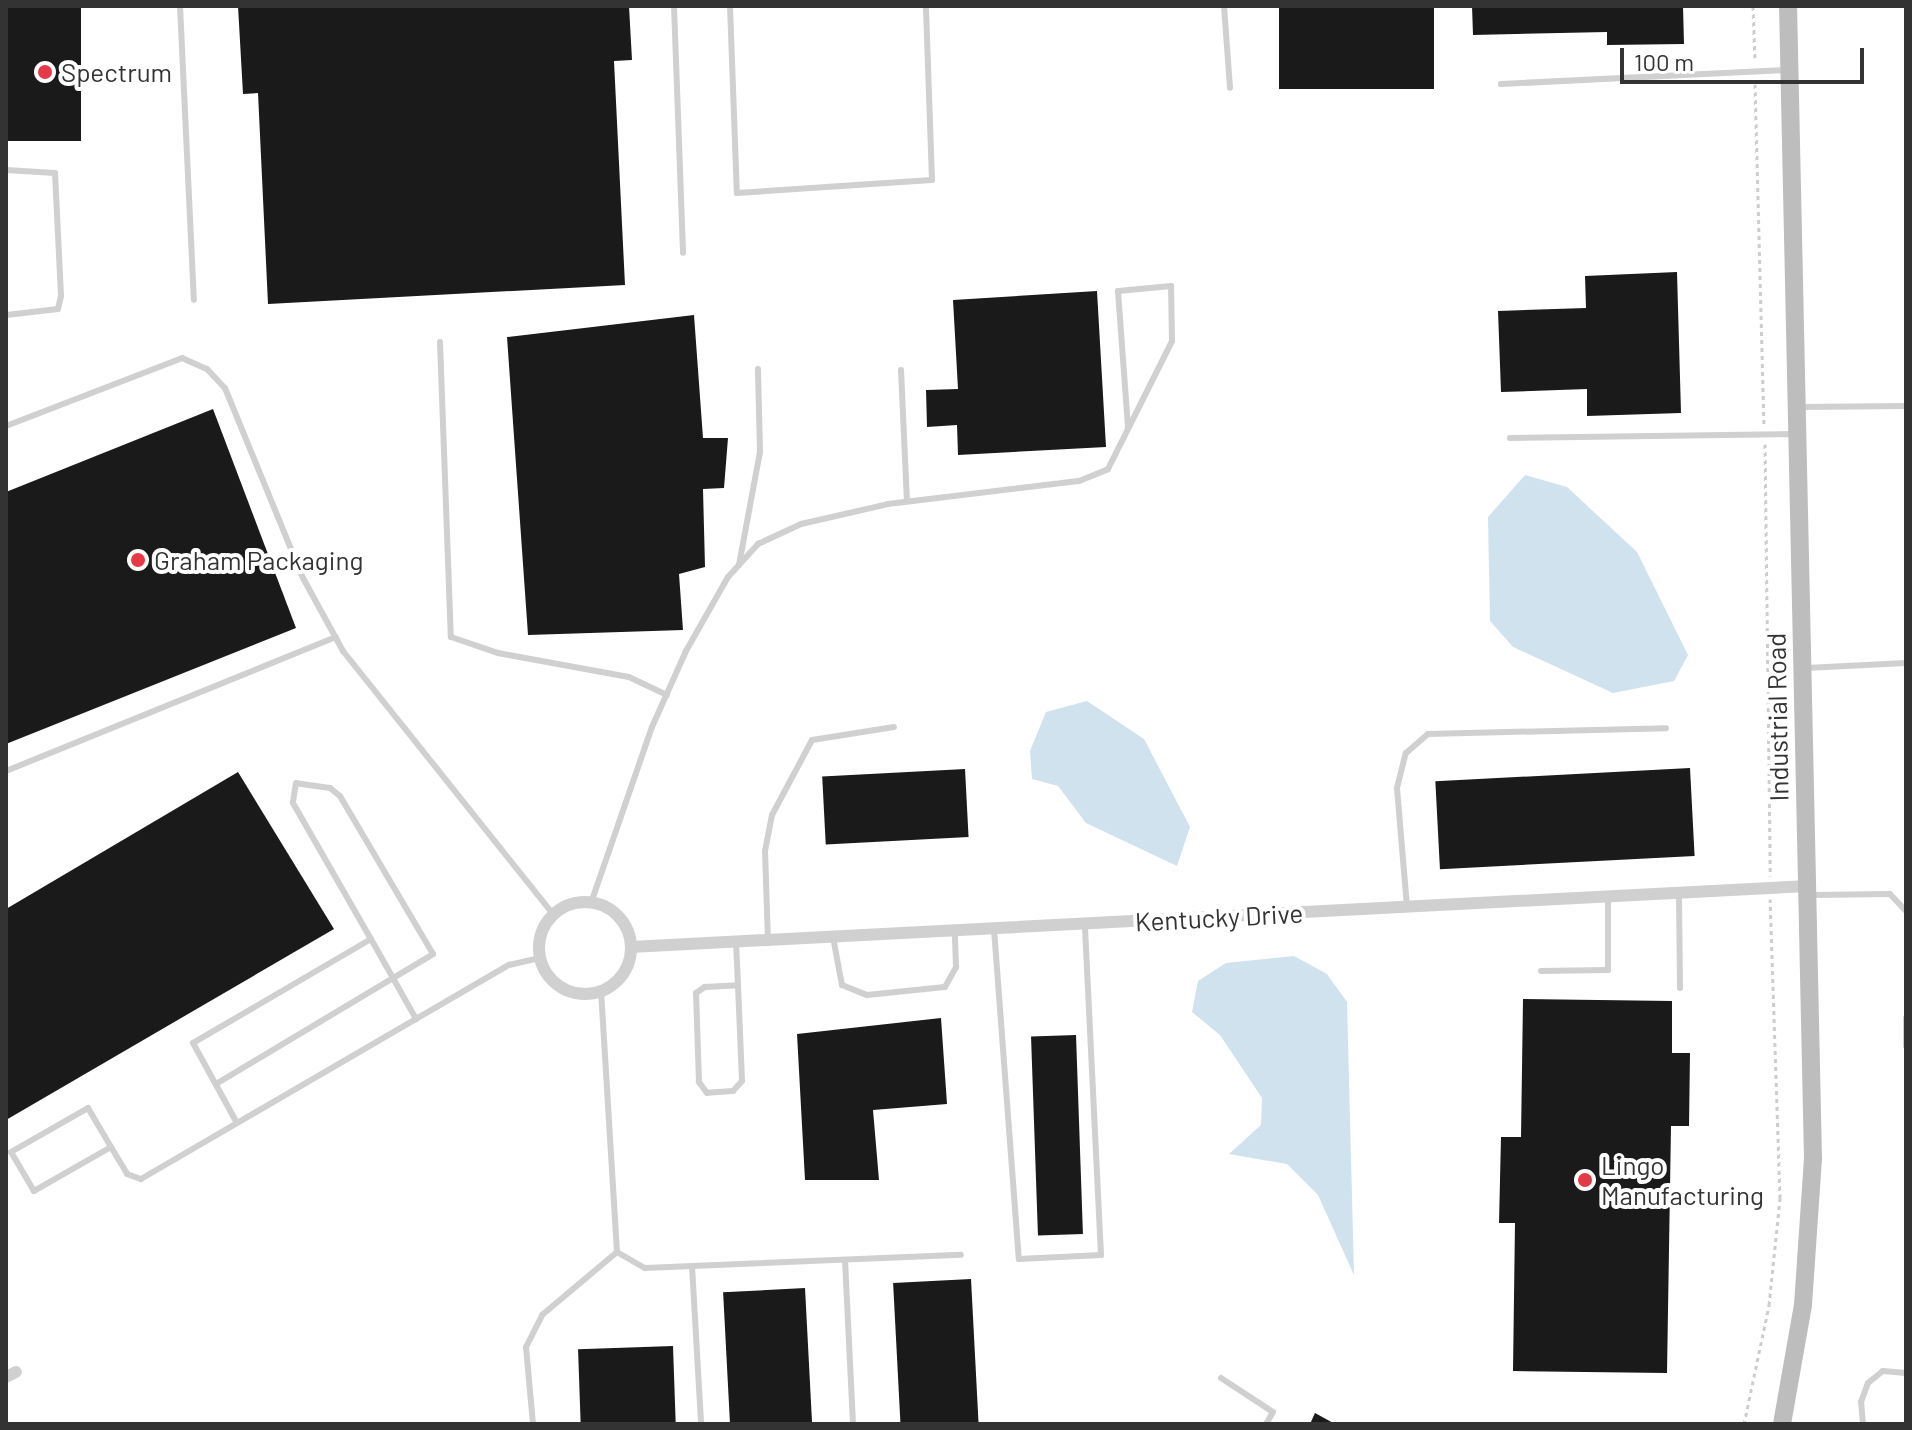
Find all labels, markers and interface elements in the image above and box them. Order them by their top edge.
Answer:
scale bar [1624,32,1868,82]
text: 100 m [1634,47,1694,76]
place label: Spectrum [61,56,172,88]
marker: Spectrum [36,63,54,81]
place label: Graham Packaging [154,544,363,576]
marker: Graham Packaging [129,551,147,569]
street label: Industrial Road [1760,632,1794,802]
street label: Kentucky Drive [1134,897,1304,937]
place label: Lingo Manufacturing [1601,1149,1764,1210]
marker: Lingo Manufacturing [1576,1171,1594,1189]

